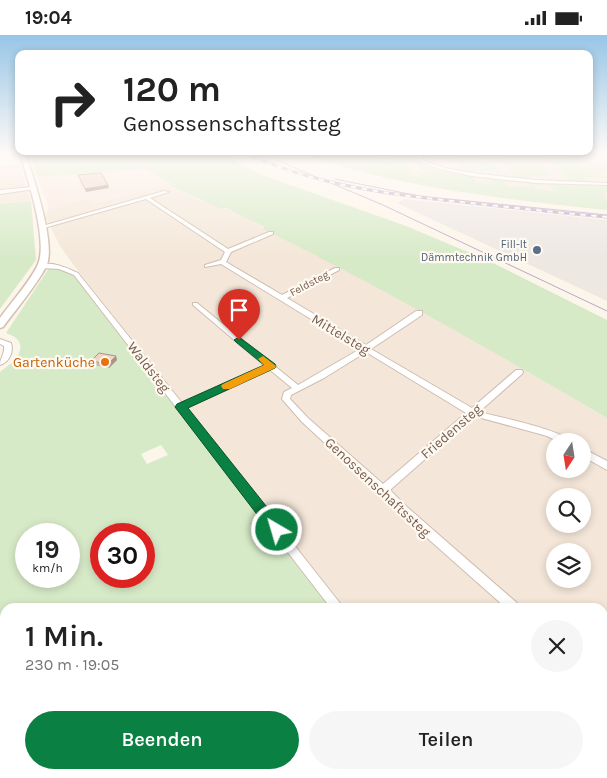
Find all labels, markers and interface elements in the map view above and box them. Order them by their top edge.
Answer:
text: 19:04 [25,7,72,29]
text: 120 m [123,69,221,110]
icon: right [40,70,105,135]
text: Genossenschaftssteg [123,111,341,137]
place label: Fill-It Dämmtechnik GmbH [421,238,527,264]
marker: Fill-It Dämmtechnik GmbH [531,244,543,256]
street label: Feldsteg [287,267,332,299]
pin [218,289,260,340]
icon: arrive [225,296,253,324]
street label: Mittelsteg [308,310,373,359]
street label: Waldsteg [124,339,174,396]
place label: Gartenküche [13,354,95,371]
marker: Gartenküche [99,356,111,368]
street label: Friedensteg [417,400,485,463]
north arrow [546,433,591,477]
map controls [546,433,591,588]
street label: Genossenschaftssteg [321,434,434,541]
button: search [546,488,591,533]
position arrow [250,503,302,555]
speed limit sign: 30 [90,523,155,588]
text: 19 [35,535,60,564]
button: layers [546,543,591,588]
text: km/h [32,561,63,575]
text: 1 Min. [25,618,103,654]
button: close [531,620,583,672]
text: 230 m · 19:05 [25,655,119,674]
button: Beenden [25,711,299,769]
button: Teilen [309,711,583,769]

